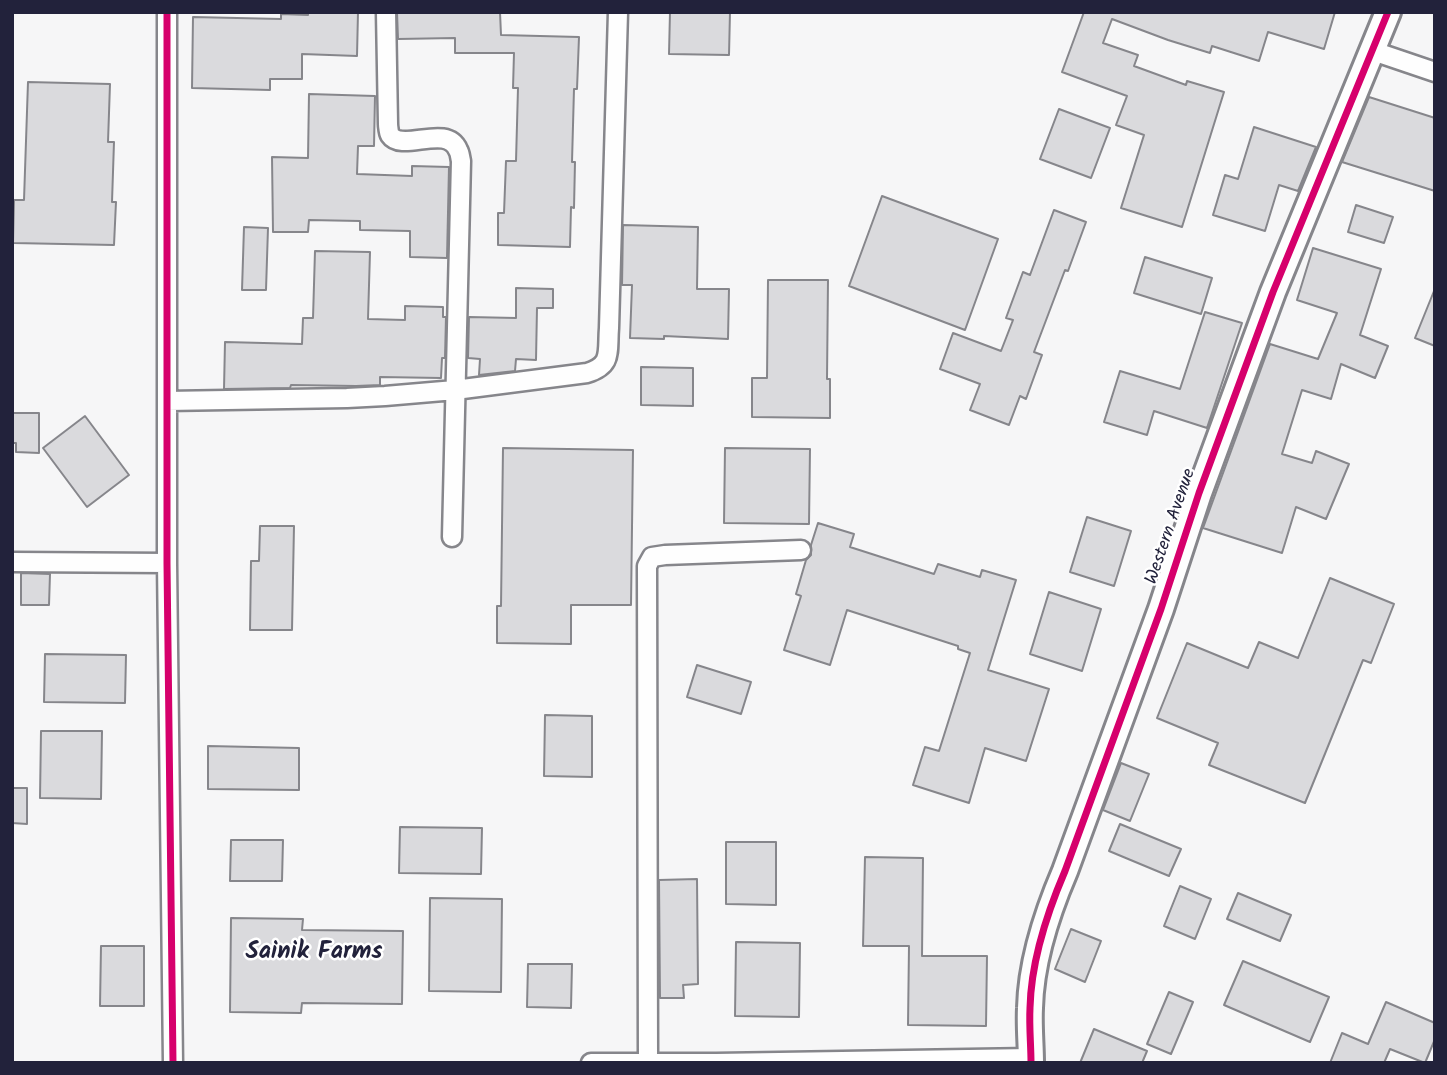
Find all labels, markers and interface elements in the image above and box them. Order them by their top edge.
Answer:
street label: Western Avenue [1142,466,1202,588]
district label: Sainik Farms [245,940,383,968]

